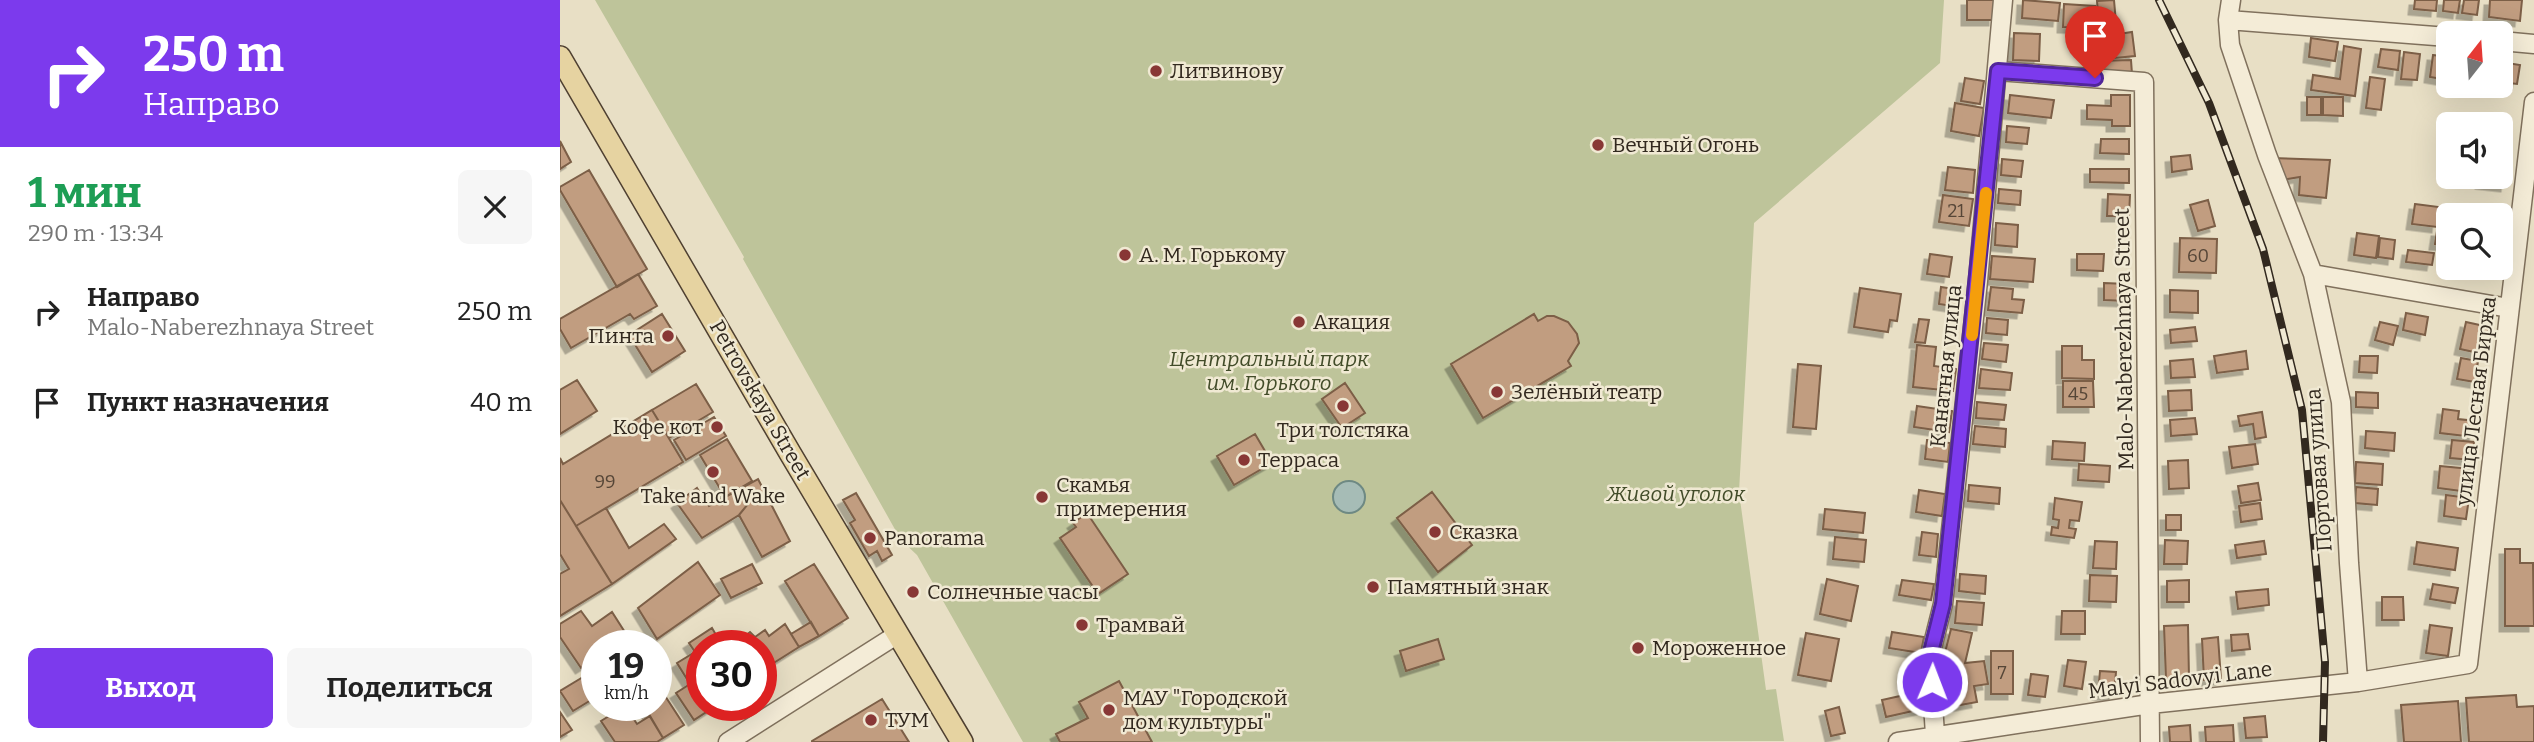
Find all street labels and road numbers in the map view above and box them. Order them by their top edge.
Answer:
street label: Malo-Naberezhnaya Street [2109,207,2139,470]
street label: Канатная улица [1925,283,1968,449]
street label: улица Лесная Биржа [2450,294,2502,508]
street label: Petrovskaya Street [704,315,816,485]
street label: Портовая улица [2300,387,2338,553]
street label: Malyi Sadovyi Lane [2086,656,2274,704]

